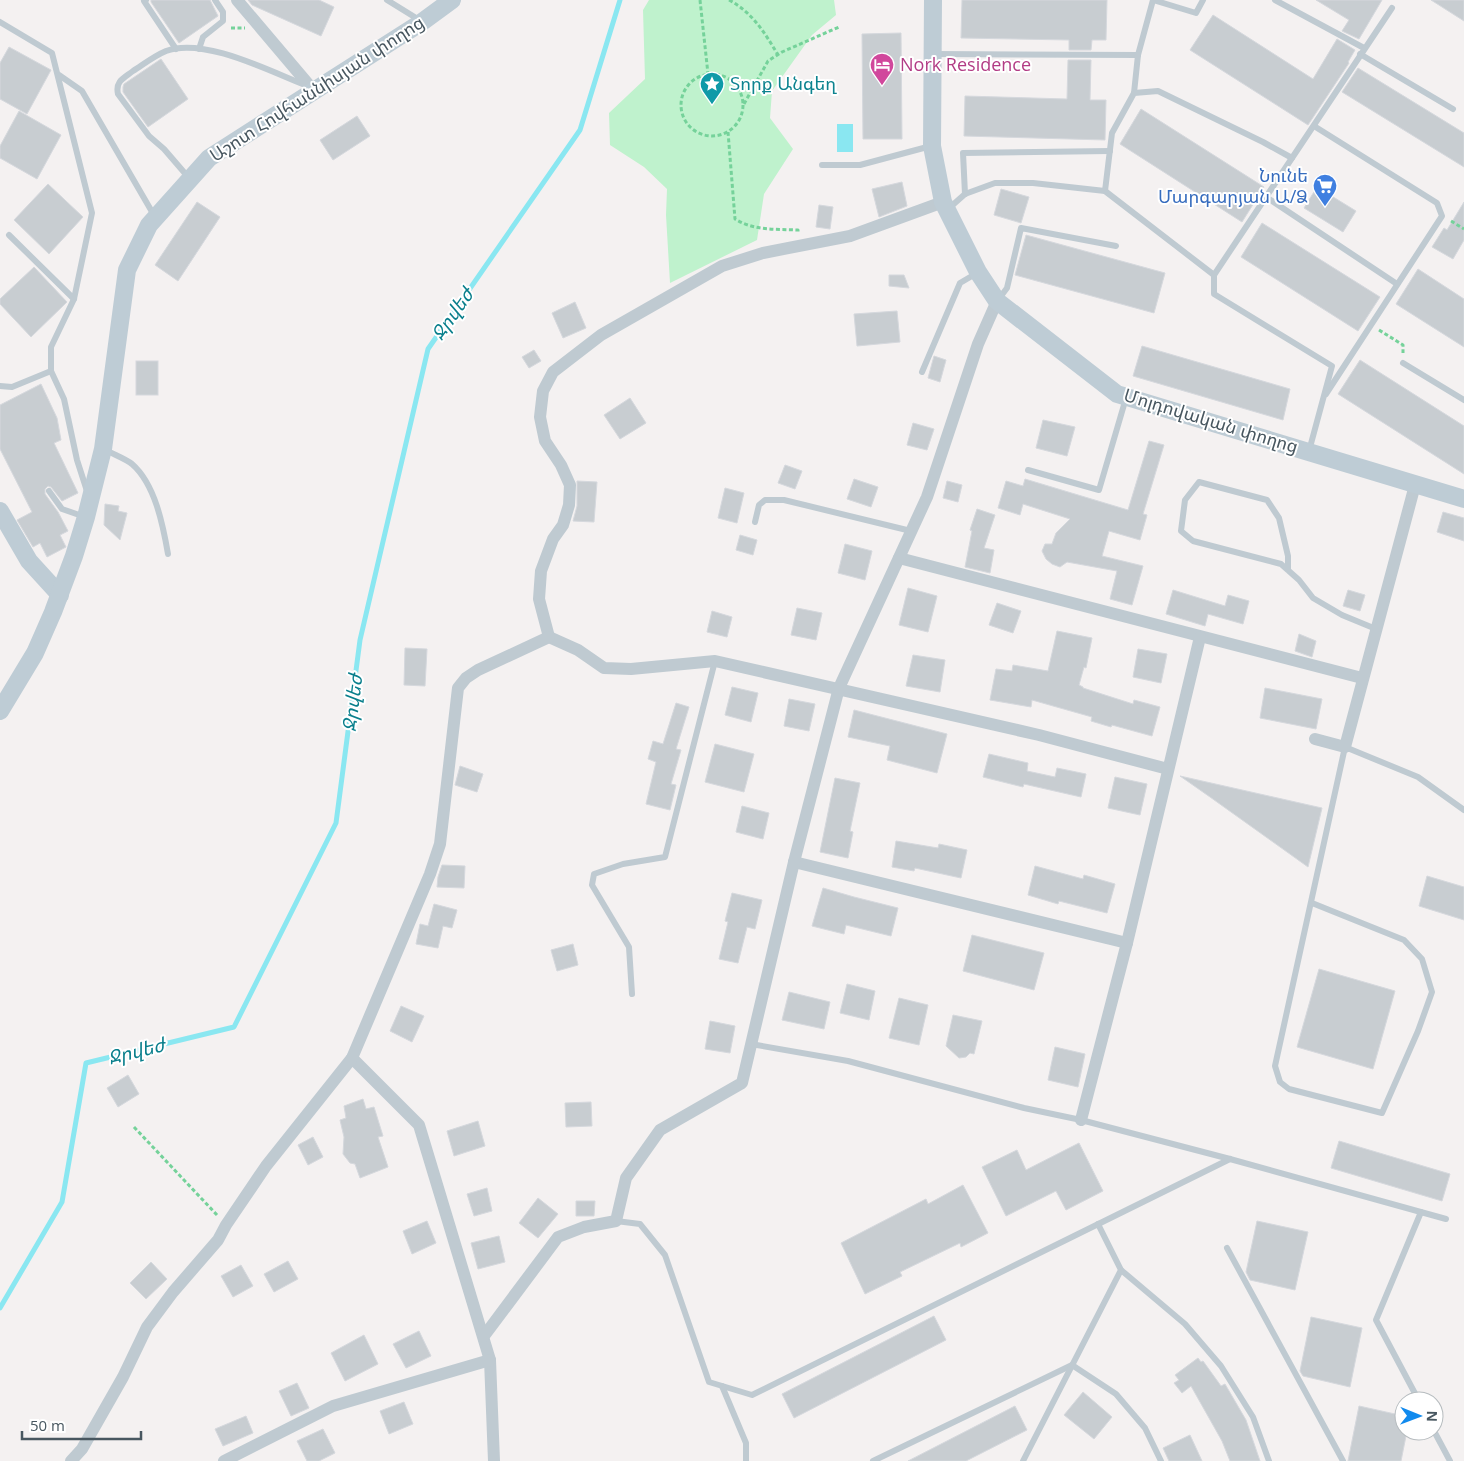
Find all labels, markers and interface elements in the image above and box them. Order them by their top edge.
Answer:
street label: Աշոտ Հովհաննիսյան փողոց [205,10,428,167]
hotel icon: Nork Residence [869,52,895,86]
place label: Nork Residence [900,52,1031,76]
place icon: Տորք Անգեղ [699,71,725,105]
place label: Տորք Անգեղ [730,71,837,95]
place label: Նունե Մարգարյան Ա/Ձ [1158,163,1308,208]
supermarket icon: Նունե Մարգարյան Ա/Ձ [1312,173,1338,207]
water label: Ջրվեժ [425,281,481,345]
street label: Մոլդովական փողոց [1121,382,1301,458]
water label: Ջրվեժ [336,670,369,733]
water label: Ջրվեժ [105,1031,170,1071]
north arrow [1394,1391,1444,1441]
scale bar [22,1408,141,1440]
text: N [1423,1410,1442,1422]
text: 50 m [30,1415,65,1435]

